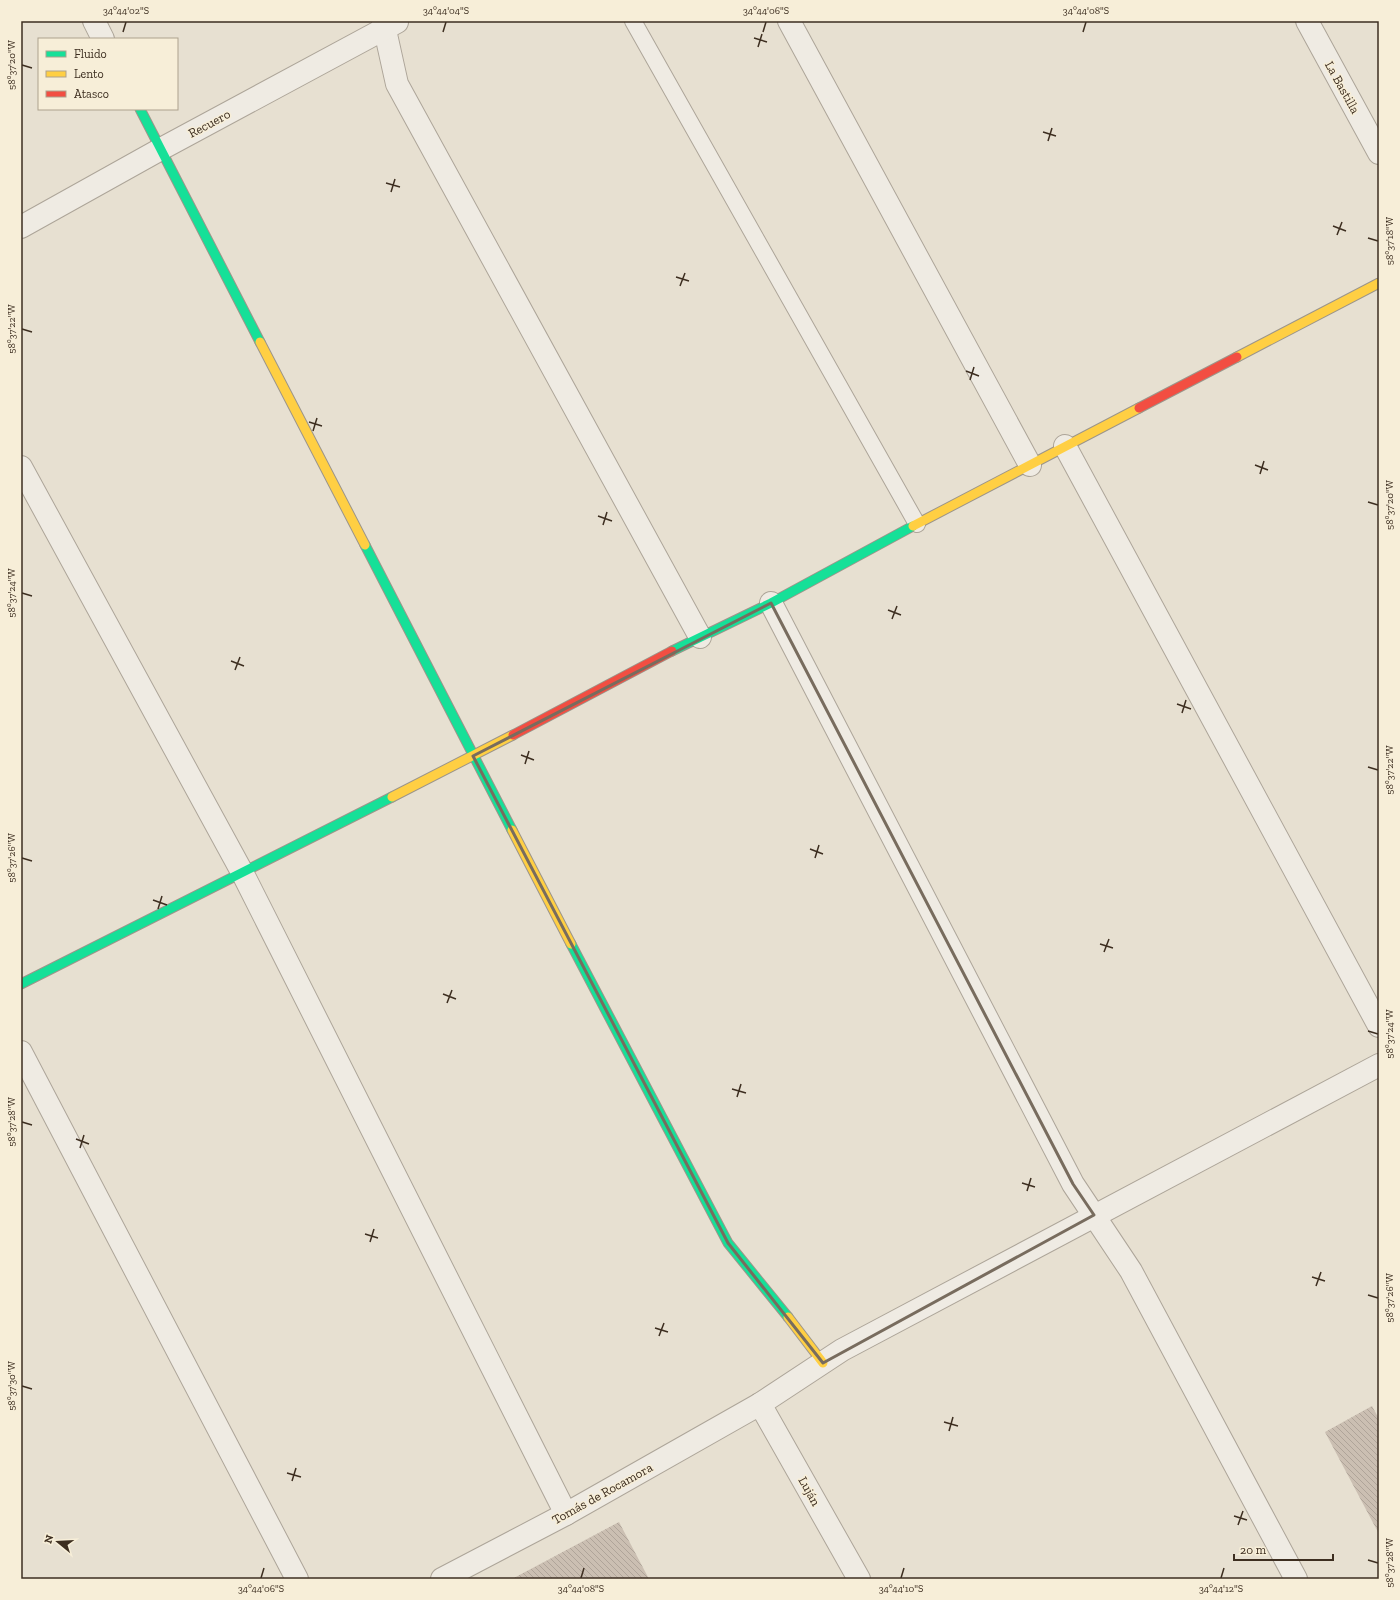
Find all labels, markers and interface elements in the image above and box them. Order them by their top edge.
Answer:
text: 34°44'02"S [103,5,149,17]
text: 34°44'04"S [423,5,469,17]
text: 34°44'06"S [743,5,789,17]
text: 34°44'08"S [1063,5,1109,17]
legend [38,38,178,110]
text: 58°37'20"W [6,39,18,90]
text: Fluido [74,47,107,61]
street label: La Bastilla [1322,58,1363,117]
text: Lento [74,67,104,81]
text: Atasco [74,87,109,101]
street label: Recuero [186,106,233,141]
text: 58°37'18"W [1384,216,1396,265]
text: 58°37'22"W [6,304,18,354]
text: 58°37'20"W [1384,479,1396,530]
text: 58°37'24"W [6,568,18,618]
text: 58°37'22"W [1384,745,1396,795]
text: 58°37'26"W [6,833,18,883]
text: 58°37'24"W [1384,1009,1396,1059]
text: 58°37'28"W [6,1097,18,1147]
text: 58°37'26"W [1384,1273,1396,1323]
text: 58°37'30"W [6,1361,18,1411]
street label: Tomás de Rocamora [549,1459,656,1527]
street label: Luján [795,1474,824,1510]
north arrow [38,1522,78,1562]
text: N [41,1532,57,1545]
scale bar [1234,1536,1333,1562]
text: 58°37'28"W [1384,1538,1396,1588]
text: 20 m [1240,1543,1267,1557]
text: 34°44'06"S [238,1583,284,1595]
text: 34°44'08"S [558,1583,604,1595]
text: 34°44'10"S [879,1583,923,1595]
text: 34°44'12"S [1199,1583,1243,1595]

